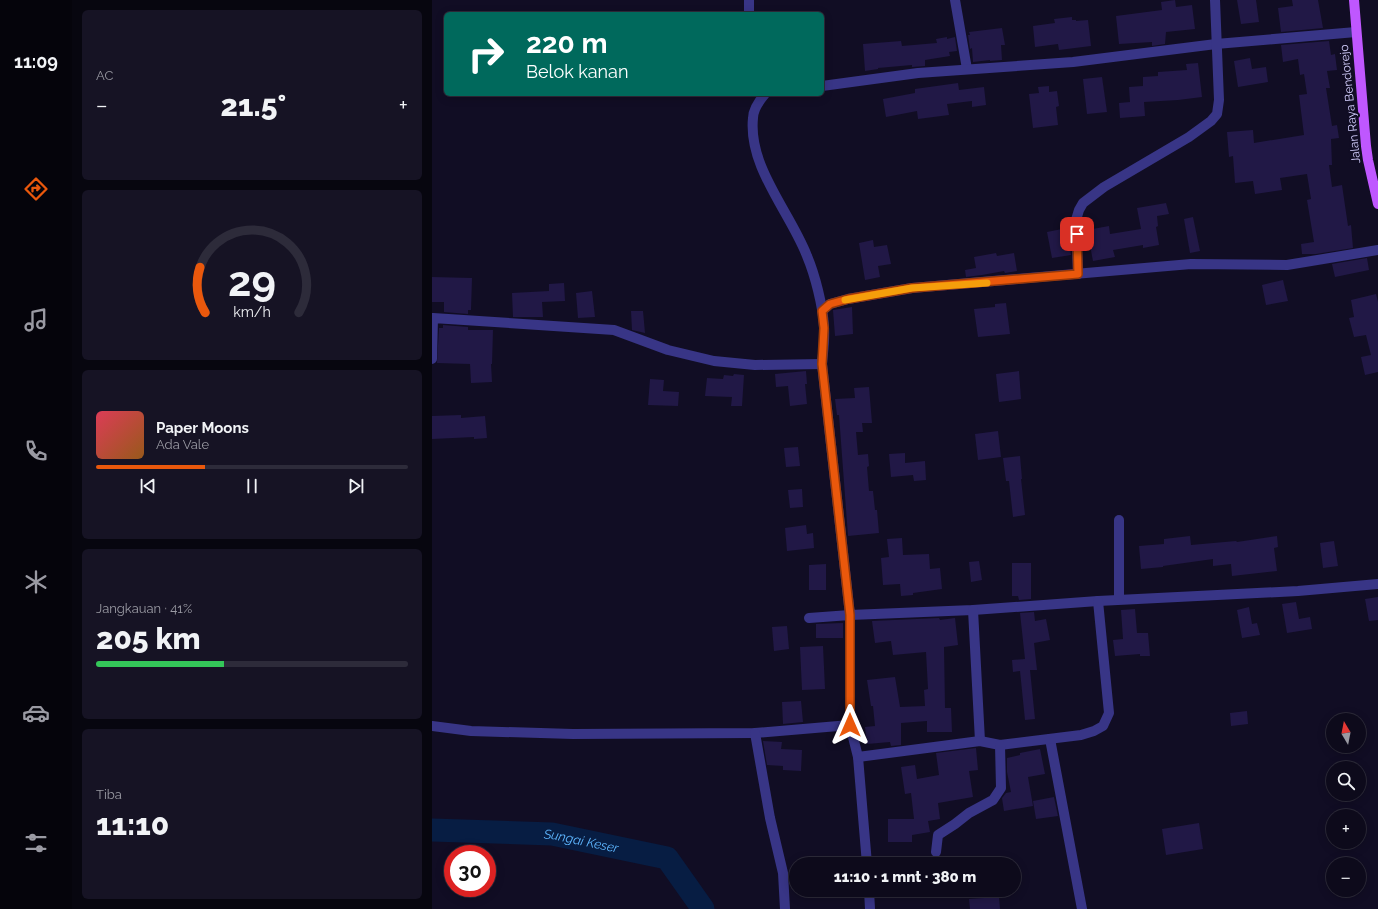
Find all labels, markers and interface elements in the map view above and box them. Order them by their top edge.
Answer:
text: 220 m [526,27,608,60]
icon: right [460,28,512,80]
street label: Jalan Raya Bendorejo [1337,44,1363,164]
text: 11:09 [14,51,58,72]
text: Belok kanan [526,61,628,82]
text: AC [96,68,113,83]
text: 21.5° [221,88,286,123]
text: − [96,92,108,118]
text: + [399,92,408,118]
icon: directions [22,175,50,203]
pin [1060,217,1094,251]
icon: arrive [1066,223,1088,245]
text: 29 [228,256,276,305]
text: km/h [233,303,271,319]
icon: music [22,306,50,334]
text: Paper Moons [156,419,249,437]
icon: phone [22,437,50,465]
text: Ada Vale [156,437,209,452]
icon: previous [137,475,159,497]
icon: pause [241,475,263,497]
icon: next [345,475,367,497]
icon: climate [22,568,50,596]
text: Jangkauan · 41% [96,601,192,616]
text: 205 km [96,621,201,656]
icon: car [22,699,50,727]
position arrow [829,704,871,746]
north arrow [1326,713,1366,753]
map controls [1326,713,1366,897]
button: search [1326,761,1366,801]
text: Tiba [96,787,122,802]
text: 11:10 [96,807,169,842]
button: + [1326,809,1366,849]
water label: Sungai Keser [543,826,620,855]
icon: filters [22,829,50,857]
speed limit sign: 30 [444,845,496,897]
button: − [1326,857,1366,897]
text: 11:10 · 1 mnt · 380 m [834,868,976,886]

